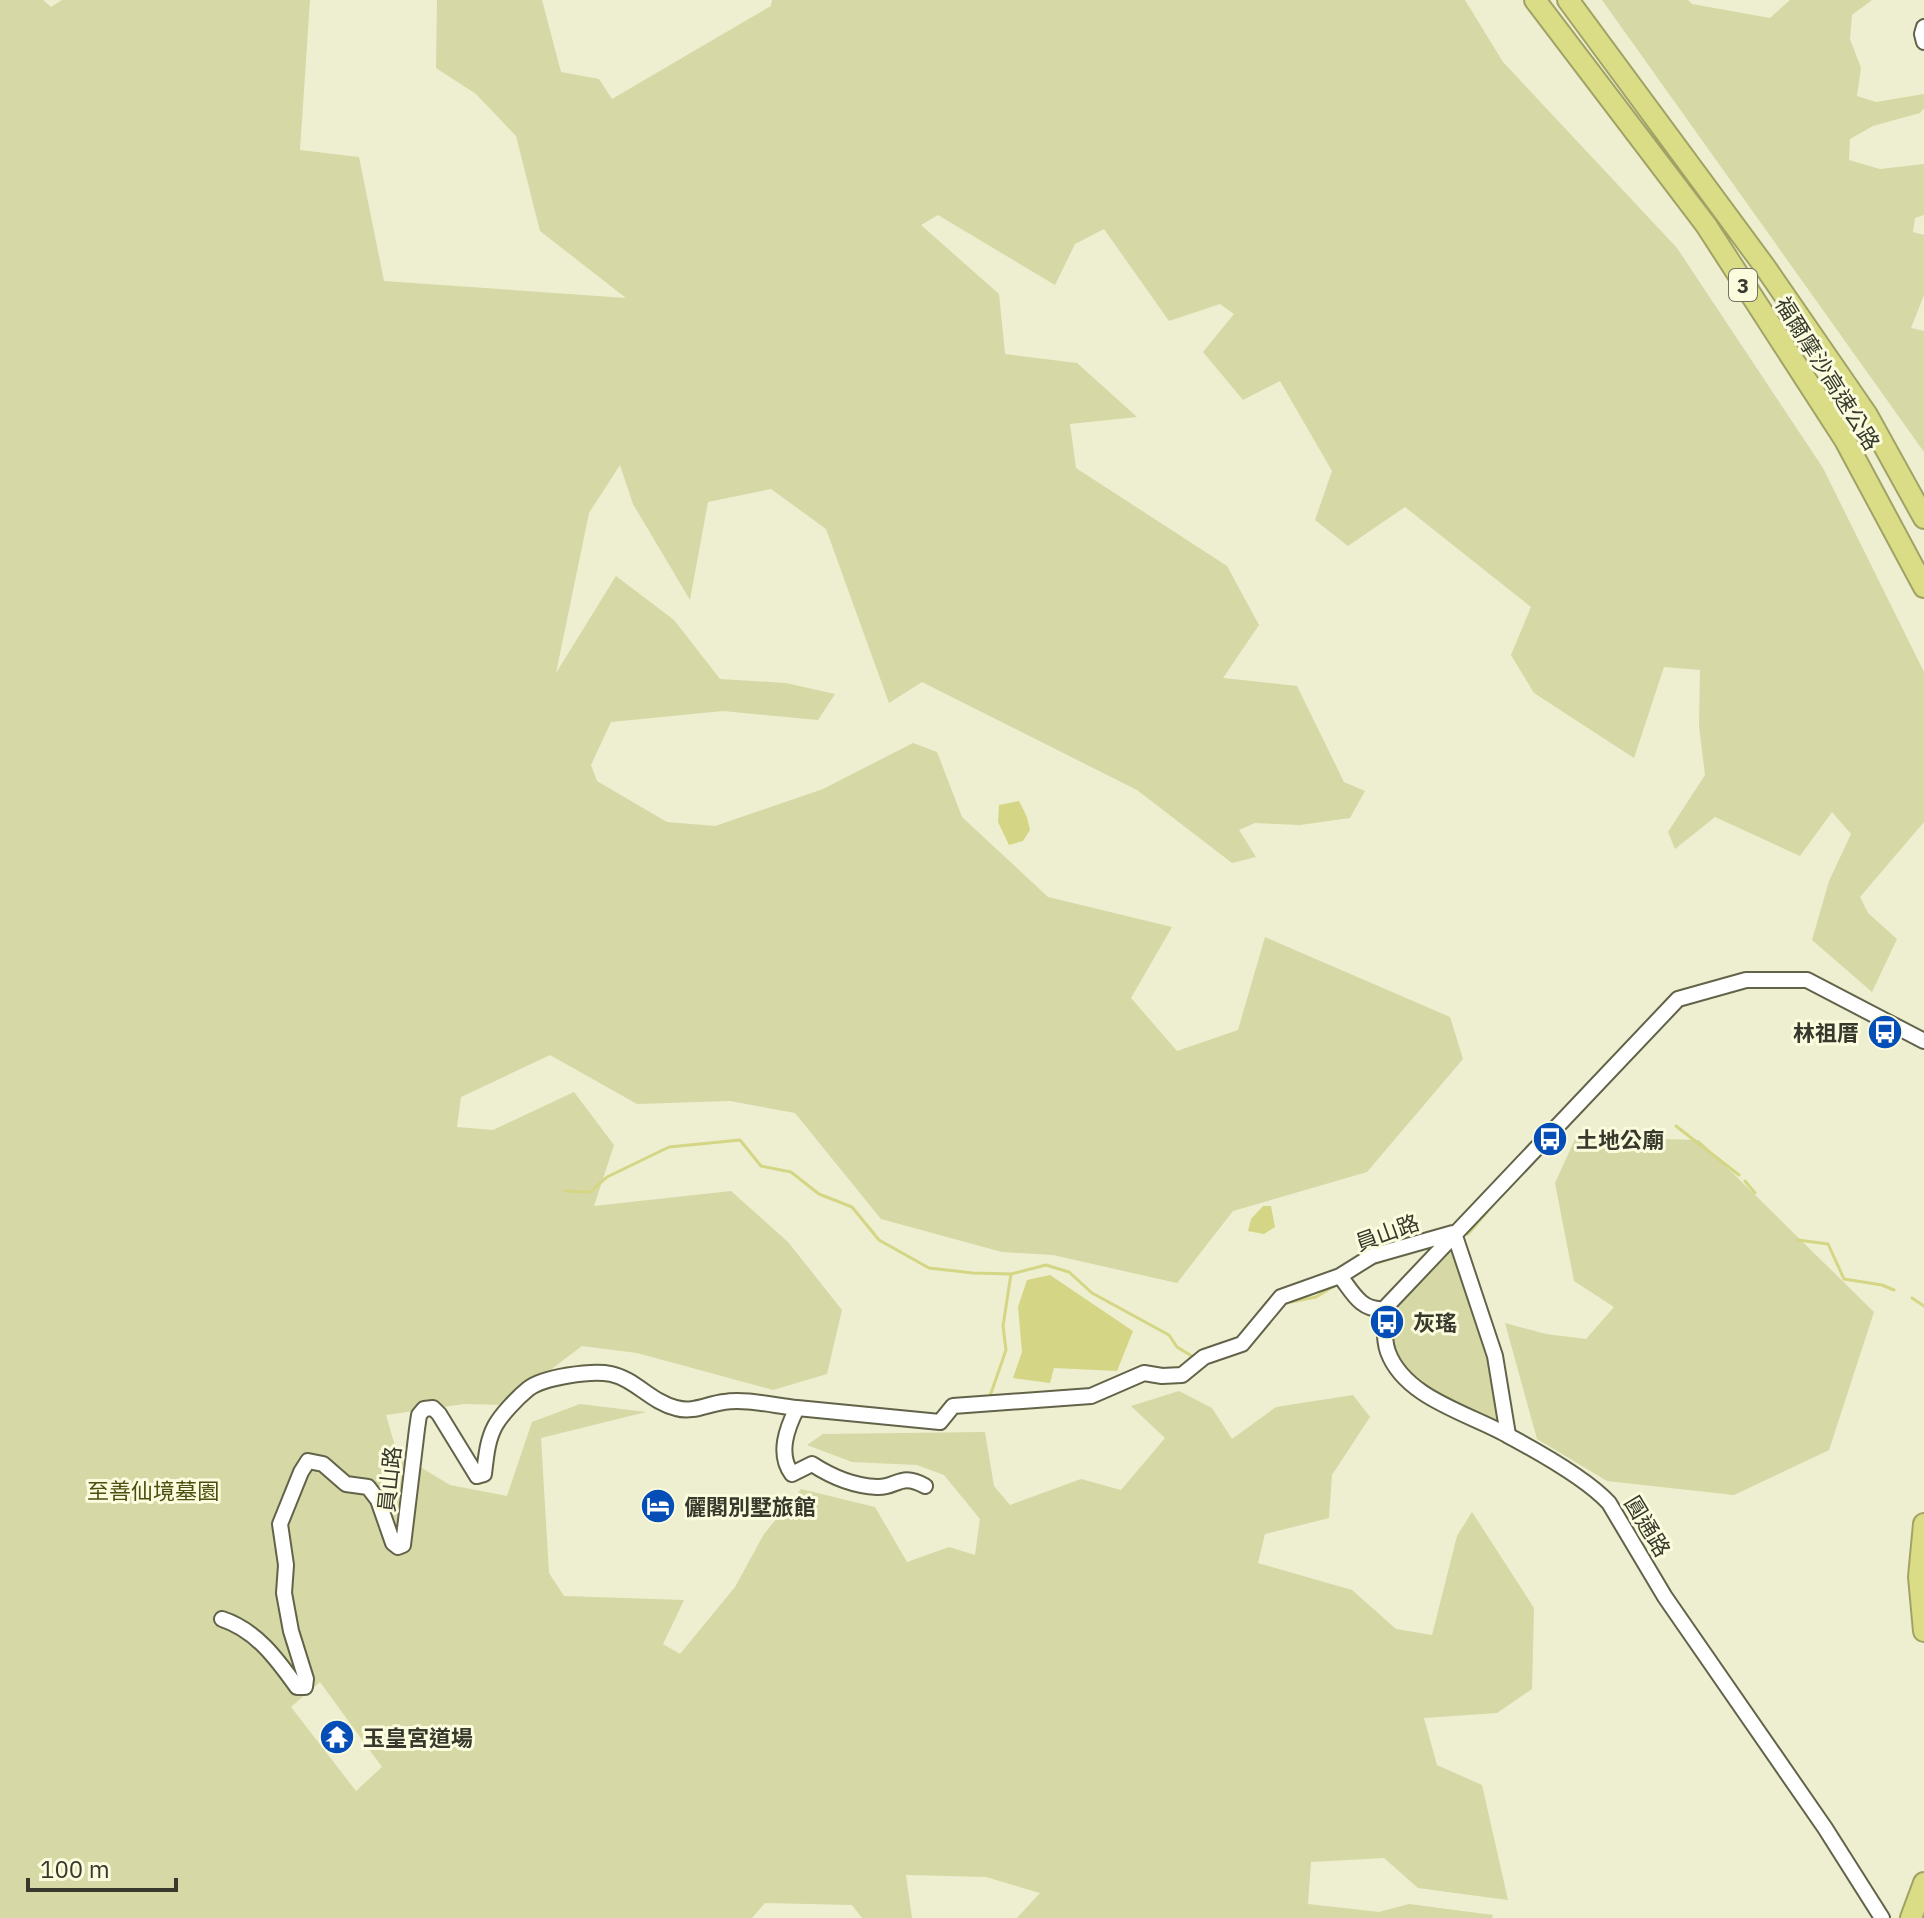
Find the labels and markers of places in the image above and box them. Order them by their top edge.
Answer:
bus stop icon: 林祖厝 [1866,1013,1904,1051]
place label: 林祖厝 [1793,1018,1859,1047]
bus stop icon: 土地公廟 [1531,1120,1569,1158]
place label: 土地公廟 [1576,1125,1664,1154]
bus stop icon: 灰瑤 [1368,1303,1406,1341]
place label: 灰瑤 [1413,1308,1457,1337]
hotel icon: 儷閣別墅旅館 [639,1487,677,1525]
place label: 儷閣別墅旅館 [684,1492,816,1521]
temple icon: 玉皇宮道場 [318,1718,356,1756]
place label: 玉皇宮道場 [363,1723,473,1752]

